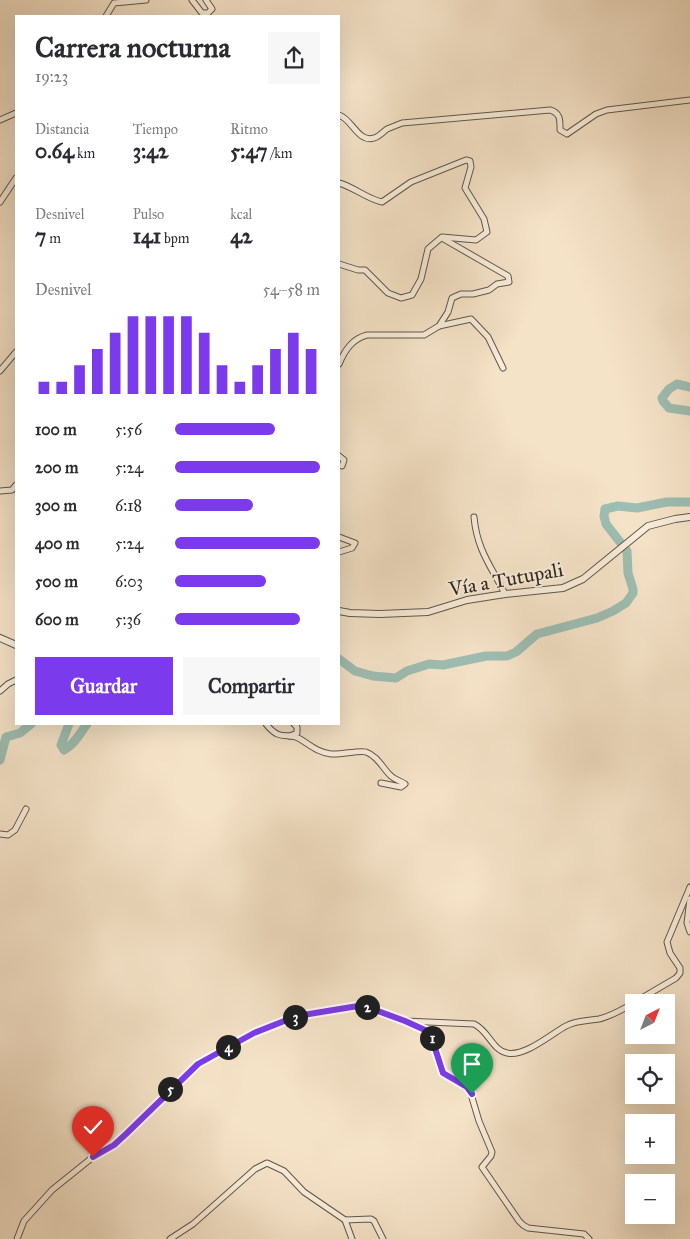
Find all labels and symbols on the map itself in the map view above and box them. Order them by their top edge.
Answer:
street label: Vía a Tutupali [446,557,565,601]
pin: 2 [354,994,380,1020]
north arrow [625,994,675,1044]
pin: 3 [282,1004,308,1030]
pin: 1 [420,1026,444,1050]
pin: 4 [216,1034,240,1060]
pin [451,1043,493,1094]
pin: 5 [158,1076,182,1102]
pin [72,1106,114,1157]

